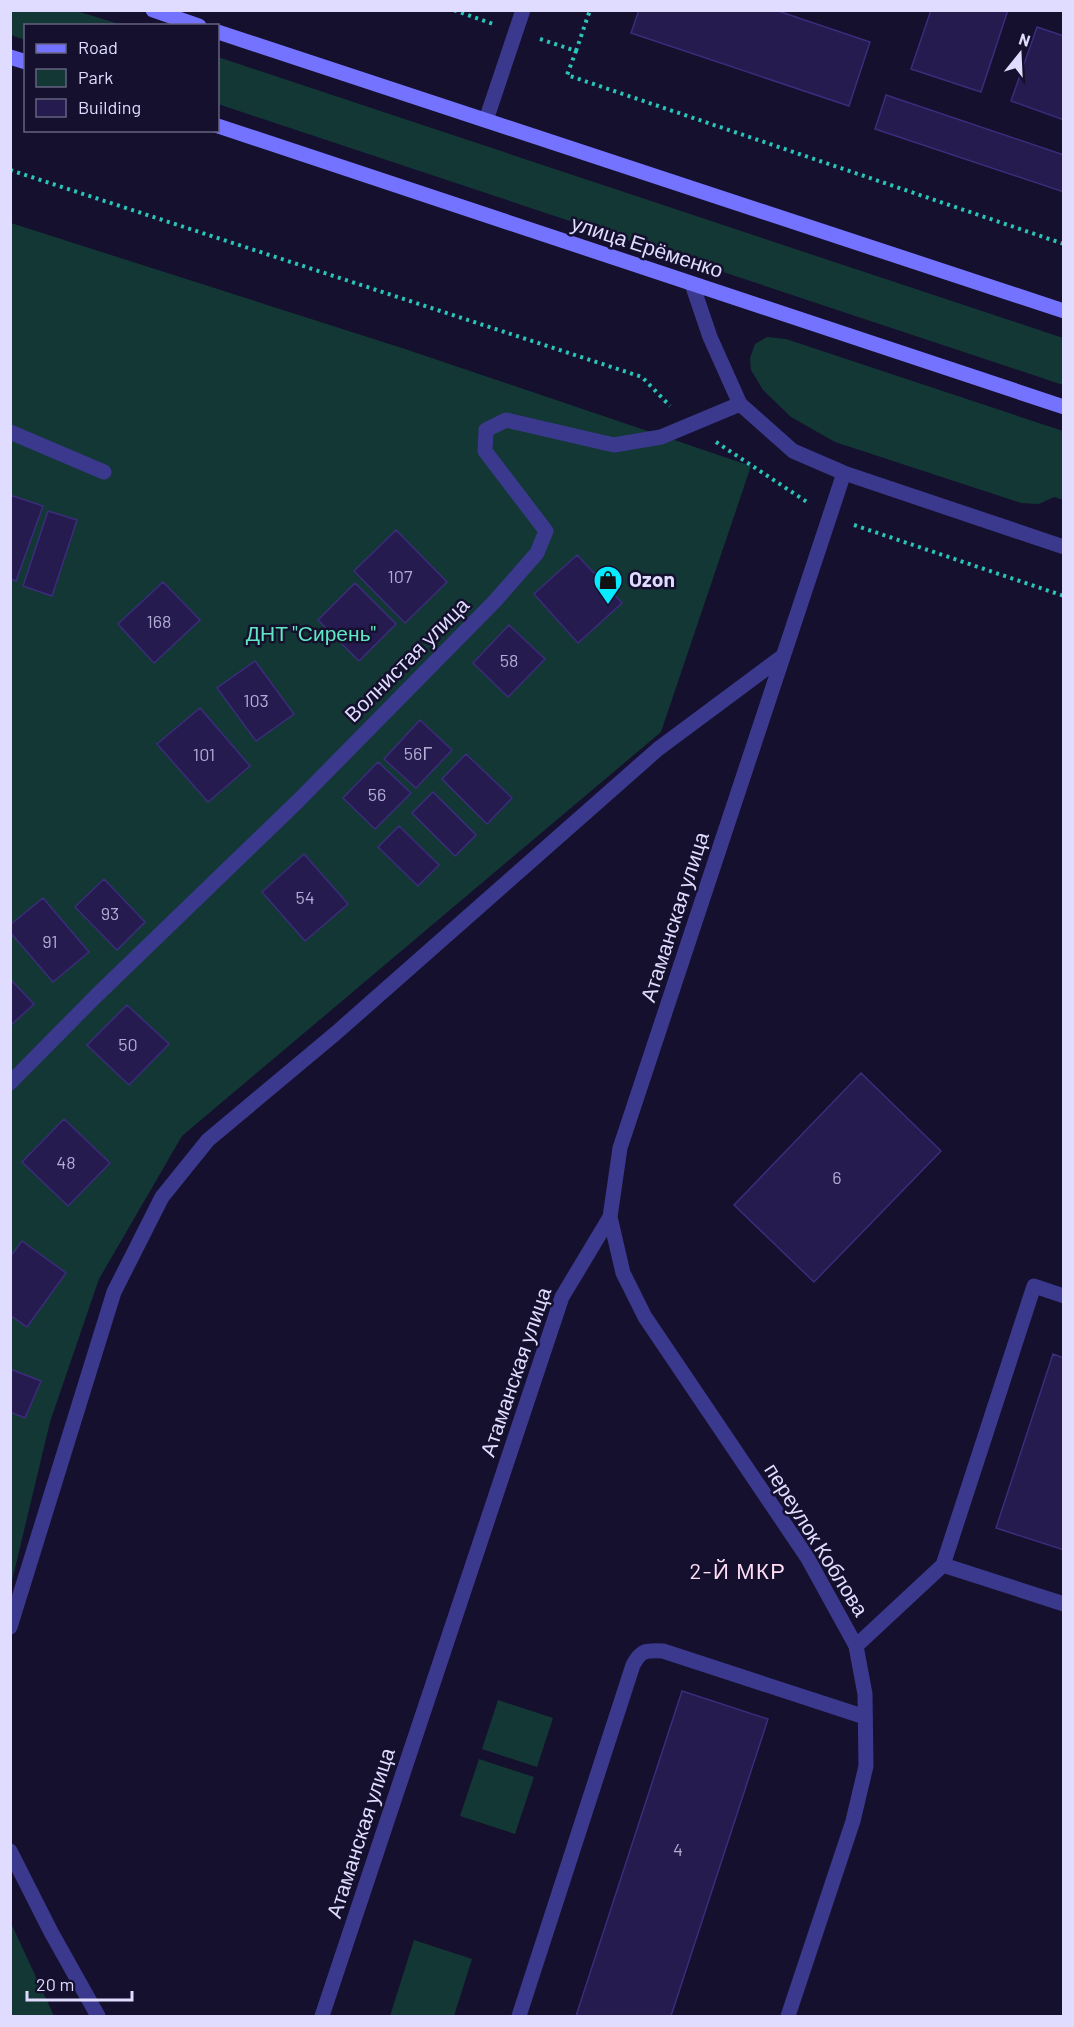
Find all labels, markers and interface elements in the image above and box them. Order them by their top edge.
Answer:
legend [24,24,219,132]
north arrow [990,24,1050,84]
text: N [1017,29,1033,50]
text: Road [78,36,118,58]
text: Park [78,66,113,88]
text: Building [78,96,141,118]
street label: улица Ерёменко [568,209,727,282]
shop icon: Ozon [592,564,624,606]
house number: 107 [388,565,413,587]
place label: Ozon [629,566,675,591]
street label: Волнистая улица [339,591,474,726]
house number: 168 [147,610,171,632]
park label: ДНТ "Сирень" [246,620,376,645]
house number: 58 [500,649,518,671]
house number: 103 [243,689,269,711]
house number: 56Г [404,742,432,764]
house number: 101 [193,743,215,765]
house number: 56 [368,783,386,805]
street label: Атаманская улица [634,828,713,1005]
house number: 54 [295,886,315,908]
house number: 93 [101,902,119,924]
house number: 91 [42,930,58,952]
house number: 50 [118,1033,138,1055]
house number: 48 [56,1151,76,1173]
house number: 6 [832,1166,842,1188]
street label: Атаманская улица [474,1283,555,1459]
street label: переулок Коблова [760,1458,875,1621]
district label: 2-Й МКР [690,1557,787,1583]
street label: Атаманская улица [320,1744,399,1921]
house number: 4 [673,1838,683,1860]
scale bar [27,1964,132,2002]
text: 20 m [36,1973,74,1995]

